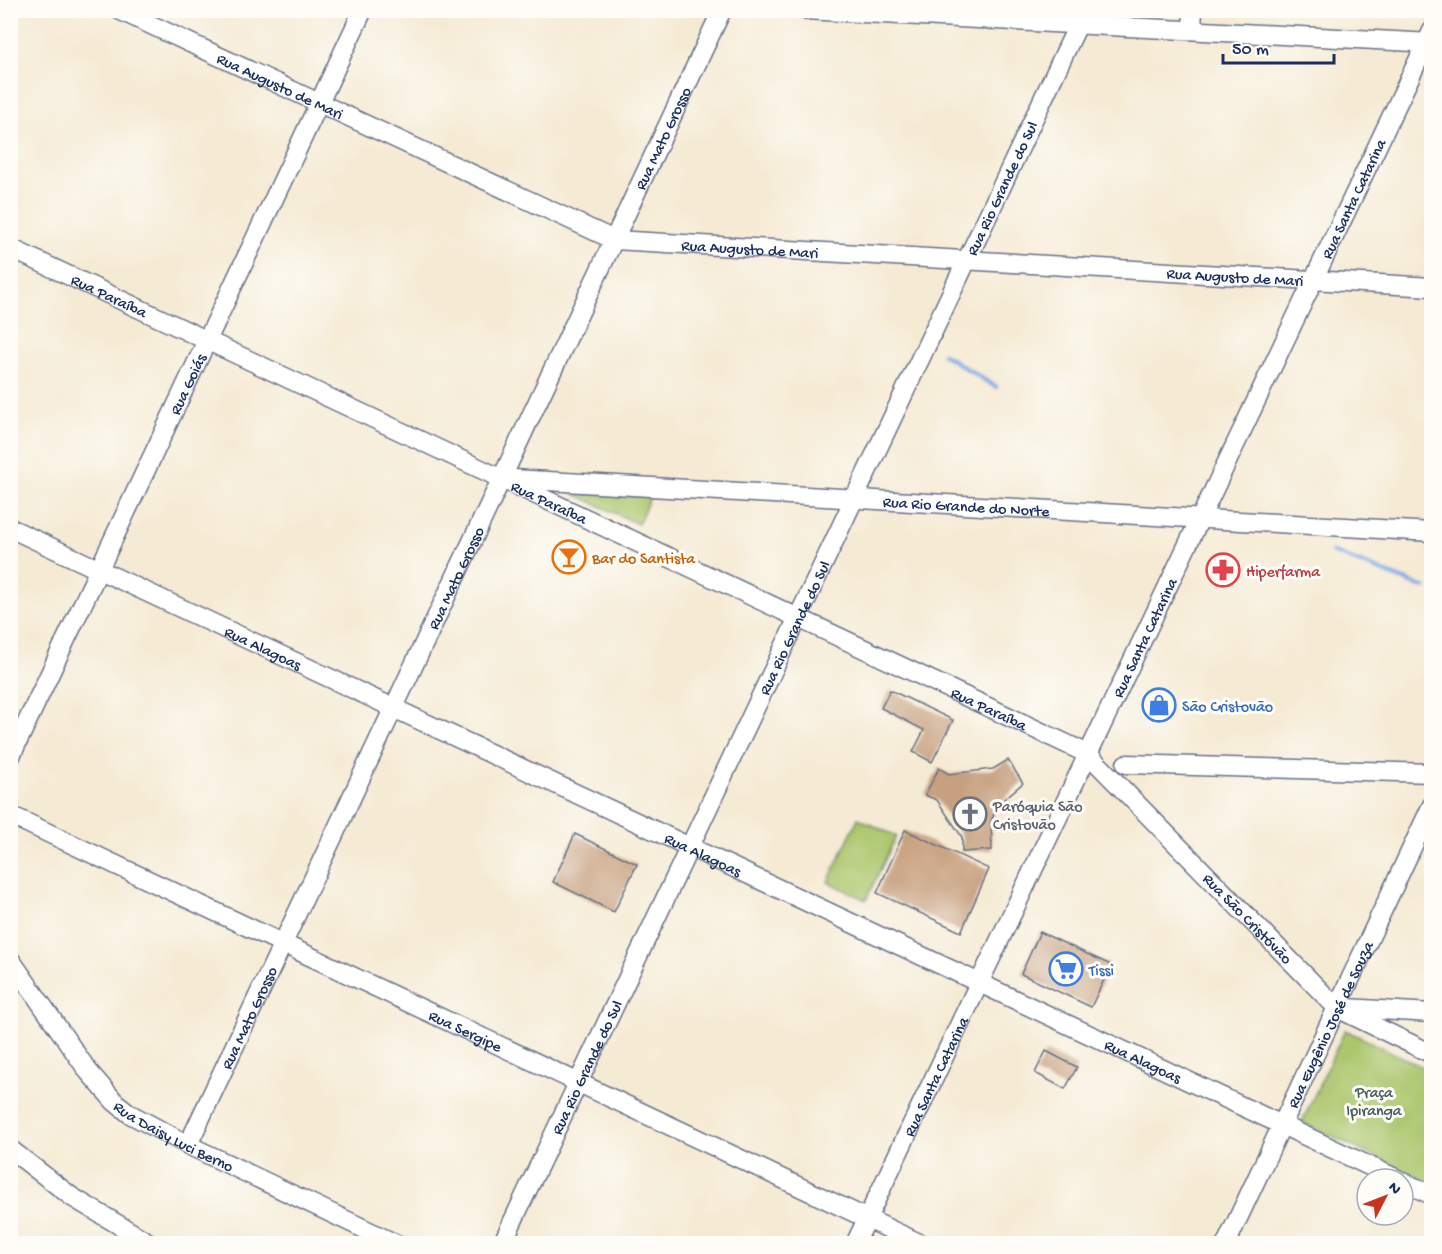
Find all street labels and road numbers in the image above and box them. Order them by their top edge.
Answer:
street label: Rua Augusto de Mari [213,51,345,126]
street label: Rua Mato Grosso [633,85,697,194]
street label: Rua Rio Grande do Sul [964,119,1044,260]
street label: Rua Santa Catarina [1319,136,1393,263]
street label: Rua Augusto de Mari [681,238,819,265]
street label: Rua Augusto de Mari [1166,266,1304,293]
street label: Rua Paraíba [67,272,150,324]
street label: Rua Goiás [167,351,213,419]
street label: Rua Paraíba [507,478,590,531]
street label: Rua Rio Grande do Norte [882,494,1051,523]
street label: Rua Mato Grosso [426,525,490,634]
street label: Rua Rio Grande do Sul [757,559,836,699]
street label: Rua Santa Catarina [1110,575,1184,702]
street label: Rua Alagoas [221,624,304,677]
street label: Rua Paraíba [947,685,1030,737]
street label: Rua Alagoas [660,830,744,883]
street label: Rua São Cristóvão [1197,871,1295,970]
street label: Rua Eugênio José de Souza [1285,938,1380,1112]
street label: Rua Mato Grosso [219,964,284,1073]
street label: Rua Rio Grande do Sul [549,998,629,1138]
street label: Rua Sergipe [425,1008,505,1059]
street label: Rua Santa Catarina [901,1014,975,1140]
street label: Rua Alagoas [1100,1037,1184,1090]
street label: Rua Daisy Luci Berno [108,1098,236,1178]

